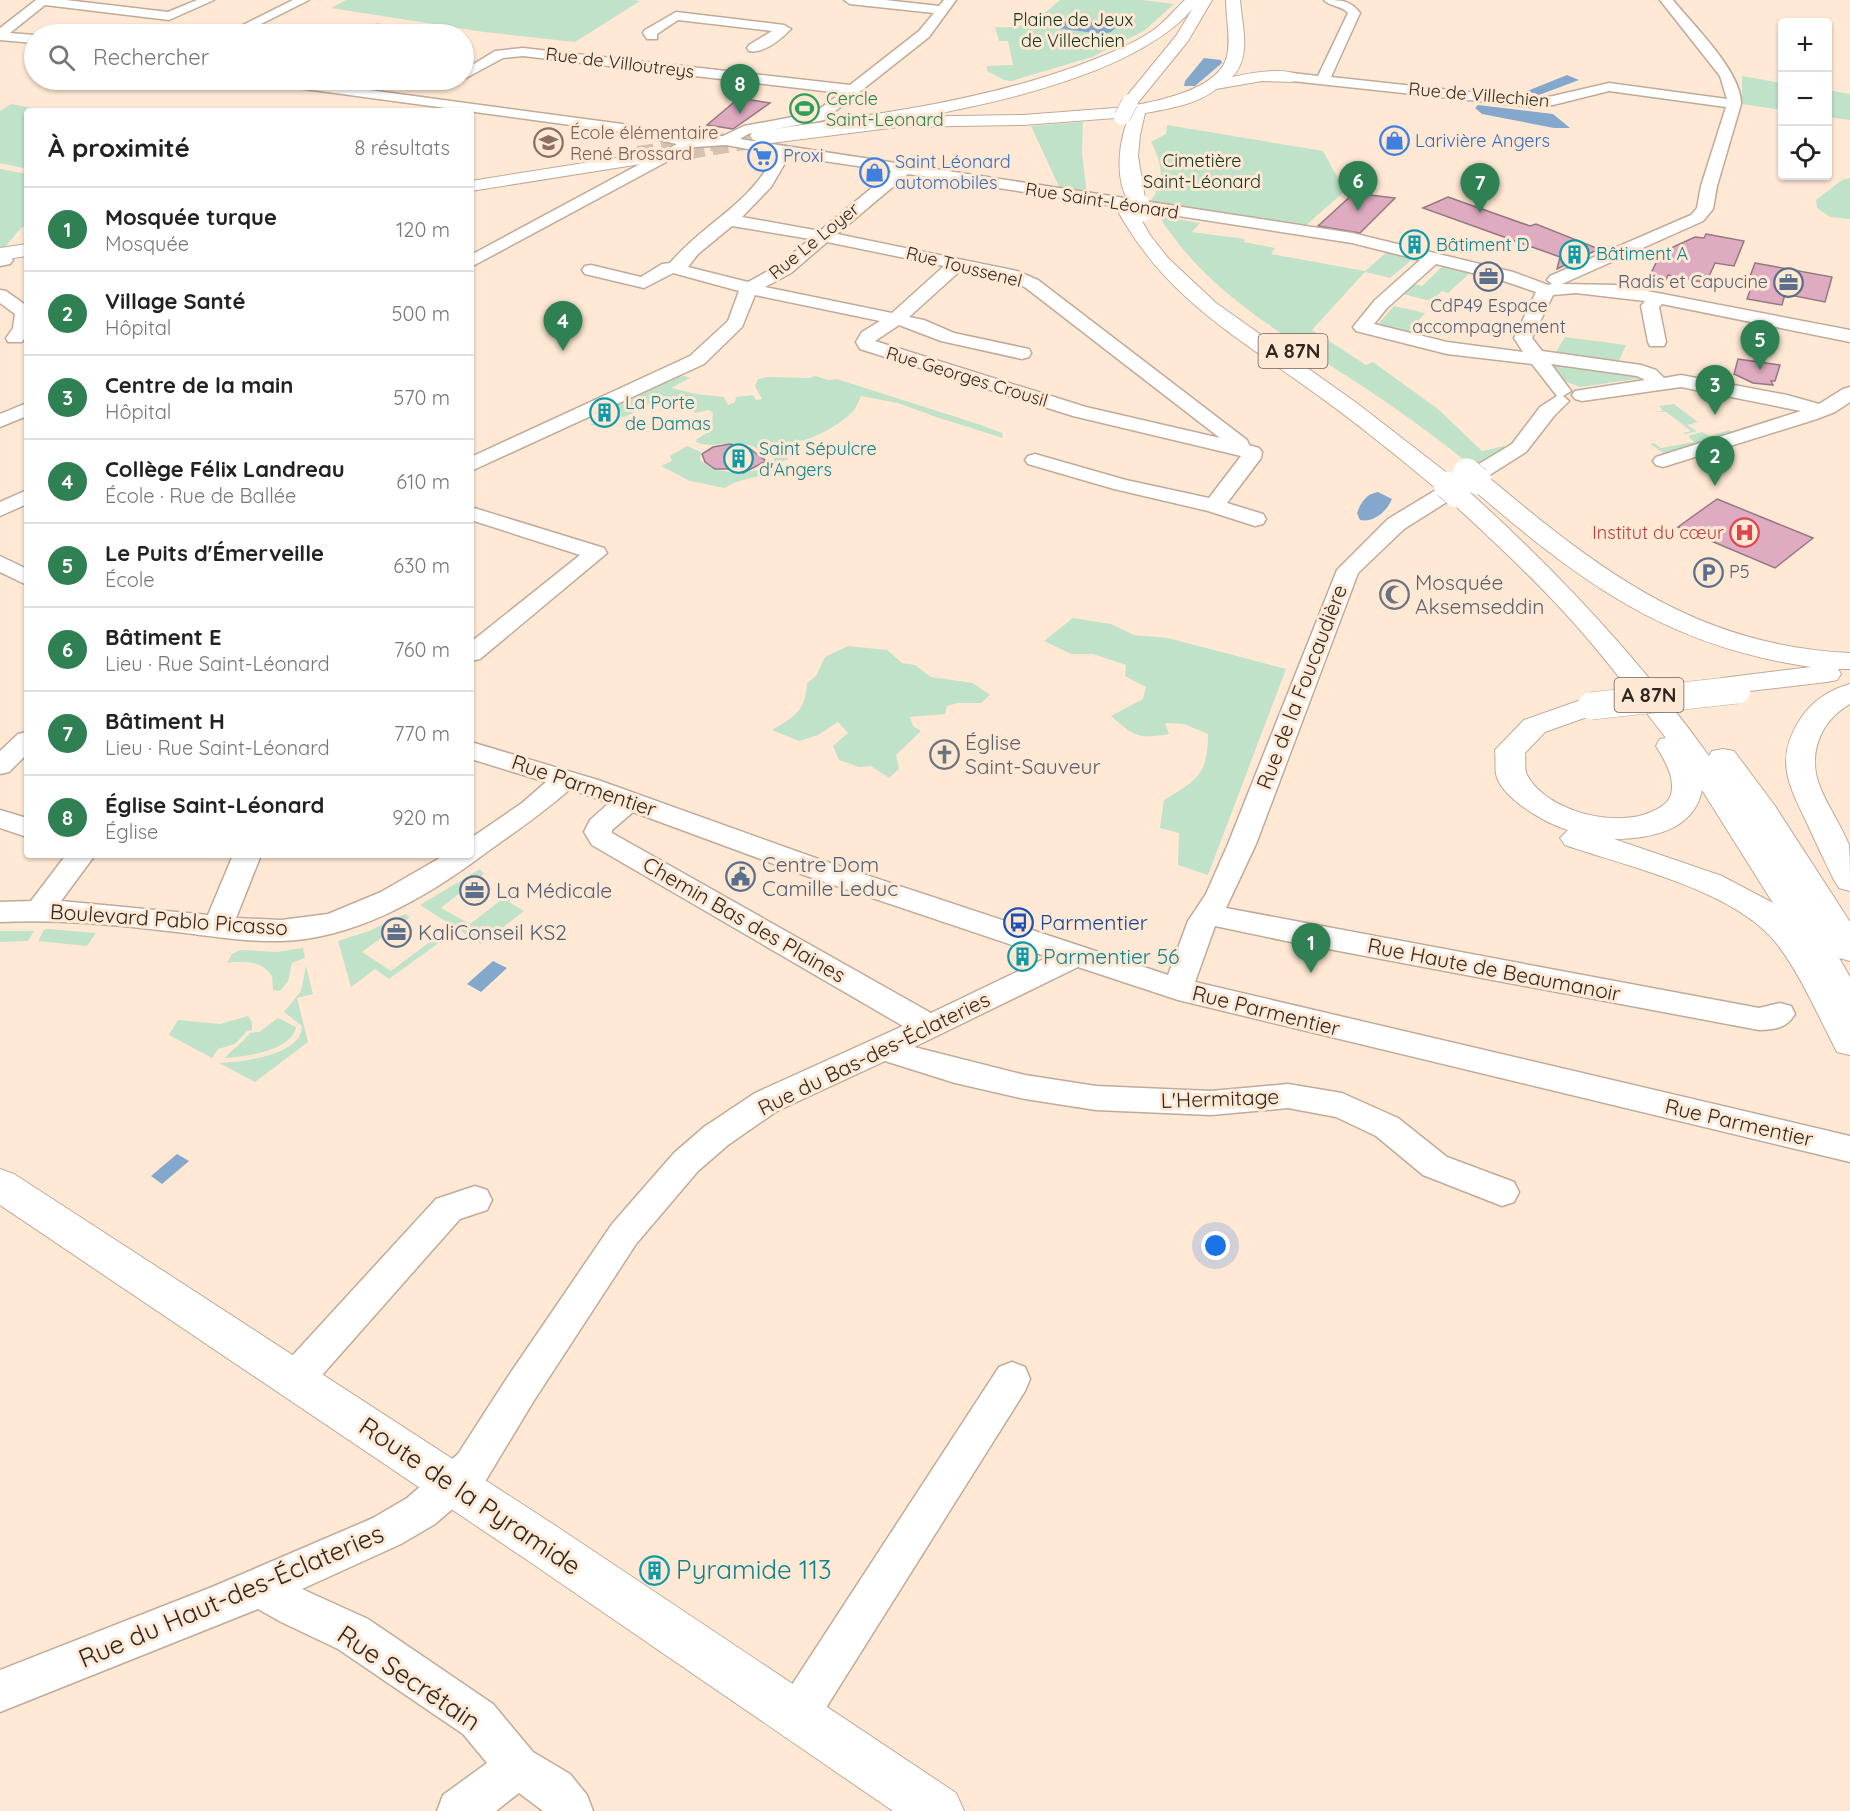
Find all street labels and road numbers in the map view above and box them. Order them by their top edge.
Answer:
street label: Rue de Villoutreys [544,42,696,83]
street label: Rue de Villechien [1408,77,1550,112]
street label: Rue Saint-Léonard [1024,177,1180,224]
street label: Rue Le Loyer [764,197,864,284]
street label: Rue Toussenel [904,241,1025,292]
road number: A 87N [1258,334,1328,368]
street label: Rue Georges Crousil [884,341,1051,412]
street label: Rue de la Foucaudière [1250,581,1352,793]
road number: A 87N [1614,678,1684,712]
street label: Rue Parmentier [509,748,660,822]
street label: Chemin Bas des Plaines [639,850,850,988]
street label: Boulevard Pablo Picasso [49,898,289,940]
street label: Rue Haute de Beaumanoir [1365,932,1623,1006]
street label: Rue Parmentier [1190,979,1343,1041]
street label: Rue du Bas-des-Éclateries [753,986,994,1121]
street label: L'Hermitage [1160,1083,1280,1113]
street label: Rue Parmentier [1663,1092,1816,1152]
street label: Route de la Pyramide [353,1409,587,1582]
street label: Rue du Haut-des-Éclateries [73,1516,388,1675]
street label: Rue Secrétain [331,1618,487,1738]

